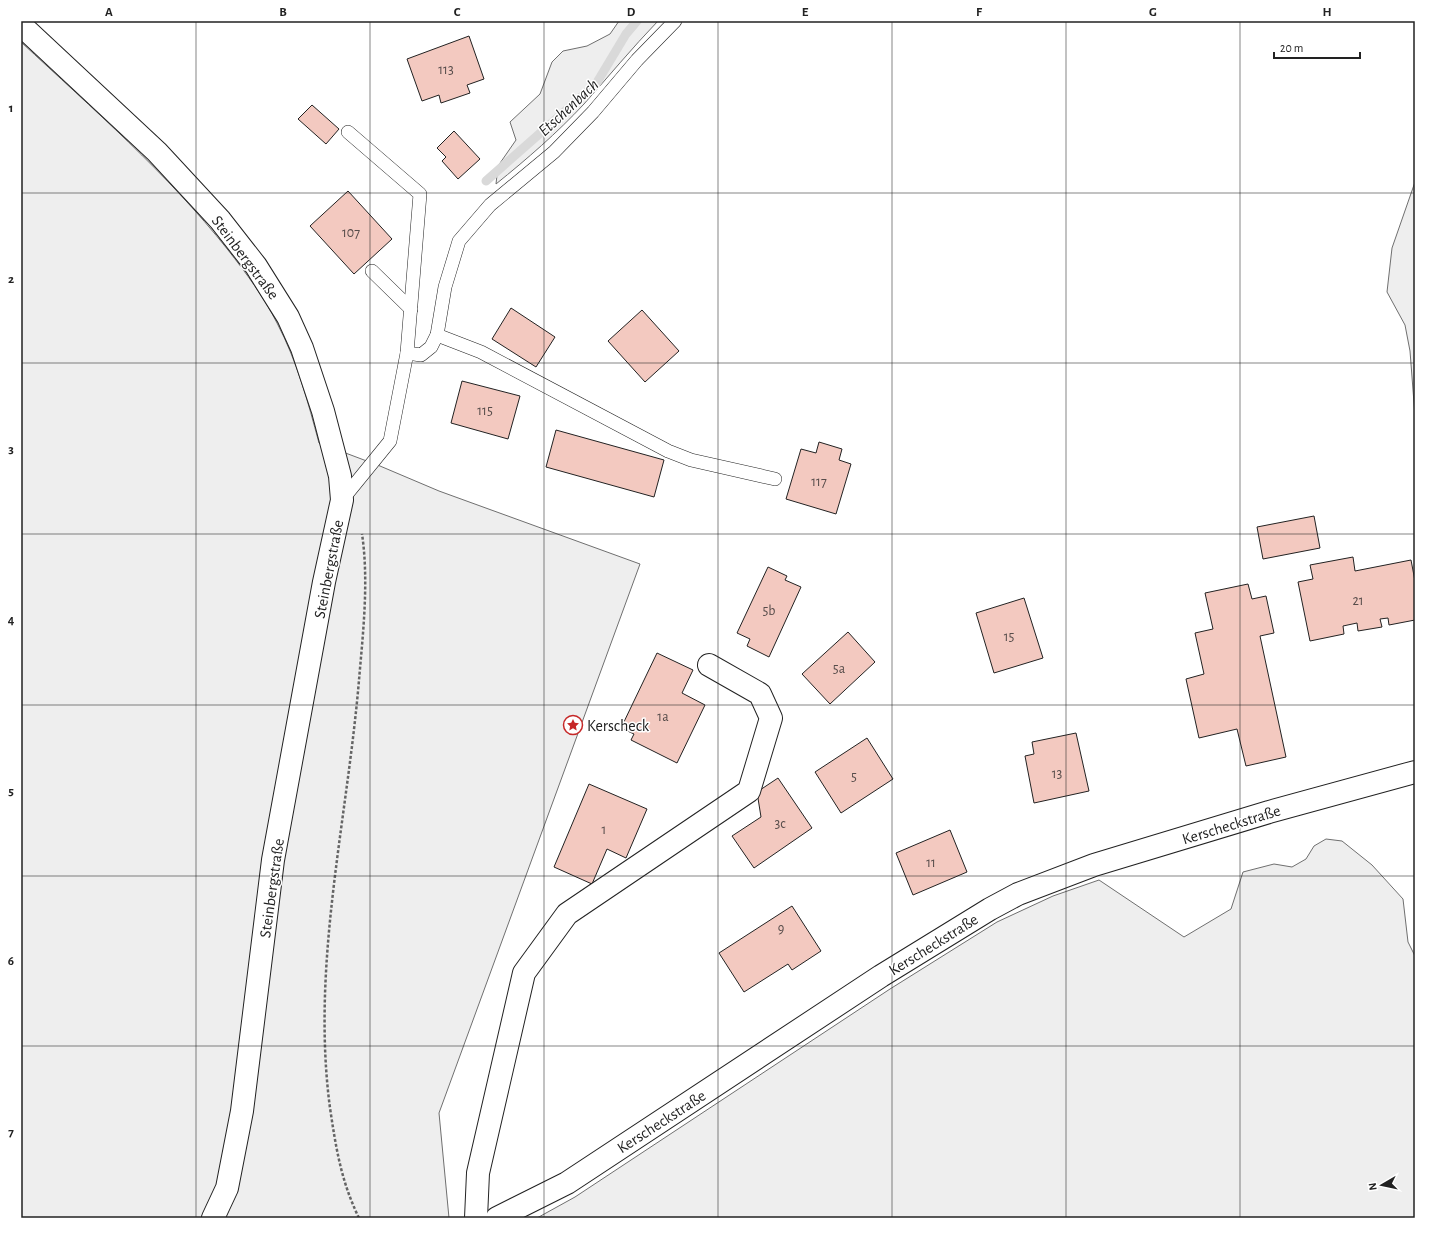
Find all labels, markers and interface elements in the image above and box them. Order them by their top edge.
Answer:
text: A [105,6,113,19]
text: B [279,6,287,19]
text: C [454,6,461,19]
text: D [627,6,636,19]
text: E [802,6,809,19]
text: F [976,6,983,19]
text: G [1149,6,1157,19]
text: H [1322,6,1332,19]
scale bar [1274,34,1360,60]
text: 20 m [1280,42,1303,54]
house number: 113 [438,63,454,77]
water label: Etschenbach [535,75,602,139]
text: 1 [9,102,13,115]
street label: Steinbergstraße [209,213,282,302]
house number: 107 [342,226,360,240]
text: 2 [8,273,14,286]
house number: 115 [477,404,493,418]
text: 3 [8,443,14,456]
house number: 117 [811,475,827,489]
street label: Steinbergstraße [312,518,346,620]
house number: 21 [1352,594,1364,608]
house number: 5b [762,604,776,618]
text: 4 [8,614,15,627]
house number: 15 [1004,630,1014,644]
house number: 5a [833,662,846,676]
house number: 1a [657,710,669,724]
place icon: Kerscheck [562,714,584,736]
place label: Kerscheck [587,718,650,734]
house number: 13 [1052,767,1063,781]
house number: 5 [851,770,857,784]
text: 5 [8,785,14,798]
street label: Kerscheckstraße [1180,802,1282,847]
house number: 3c [774,817,786,831]
house number: 1 [602,823,606,837]
street label: Steinbergstraße [257,837,287,939]
house number: 11 [926,856,936,870]
street label: Kerscheckstraße [886,911,981,979]
house number: 9 [778,922,784,936]
text: 6 [8,955,14,968]
street label: Kerscheckstraße [614,1087,709,1156]
text: 7 [8,1126,14,1139]
north arrow [1362,1165,1402,1205]
text: N [1367,1182,1379,1191]

